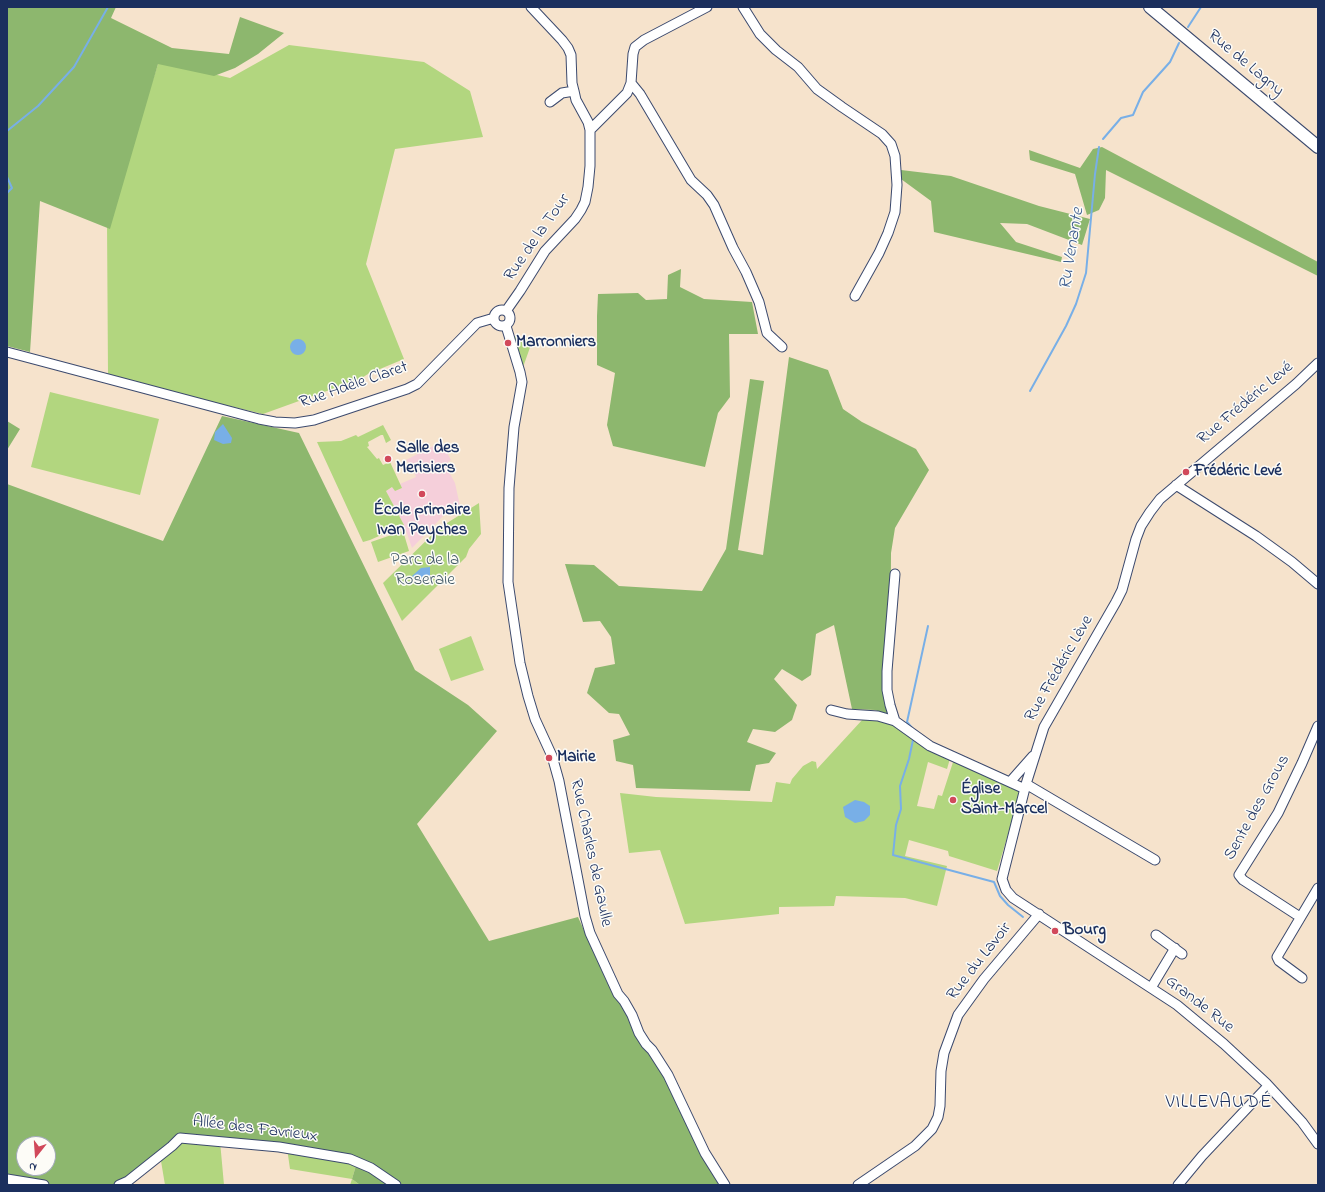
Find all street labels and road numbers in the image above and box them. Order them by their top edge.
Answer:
street label: Rue de Lagny [1203,26,1287,102]
street label: Rue de la Tour [501,191,575,285]
street label: Rue Adèle Claret [297,358,411,414]
street label: Rue Frédéric Levé [1194,358,1298,450]
street label: Rue Frédéric Lève [1021,612,1099,726]
street label: Sente des Grous [1221,752,1295,864]
street label: Rue Charles de Gaulle [564,777,616,929]
street label: Rue du Lavoir [943,919,1017,1005]
street label: Grande Rue [1161,972,1237,1038]
street label: Allée des Favrieux [191,1112,319,1148]

